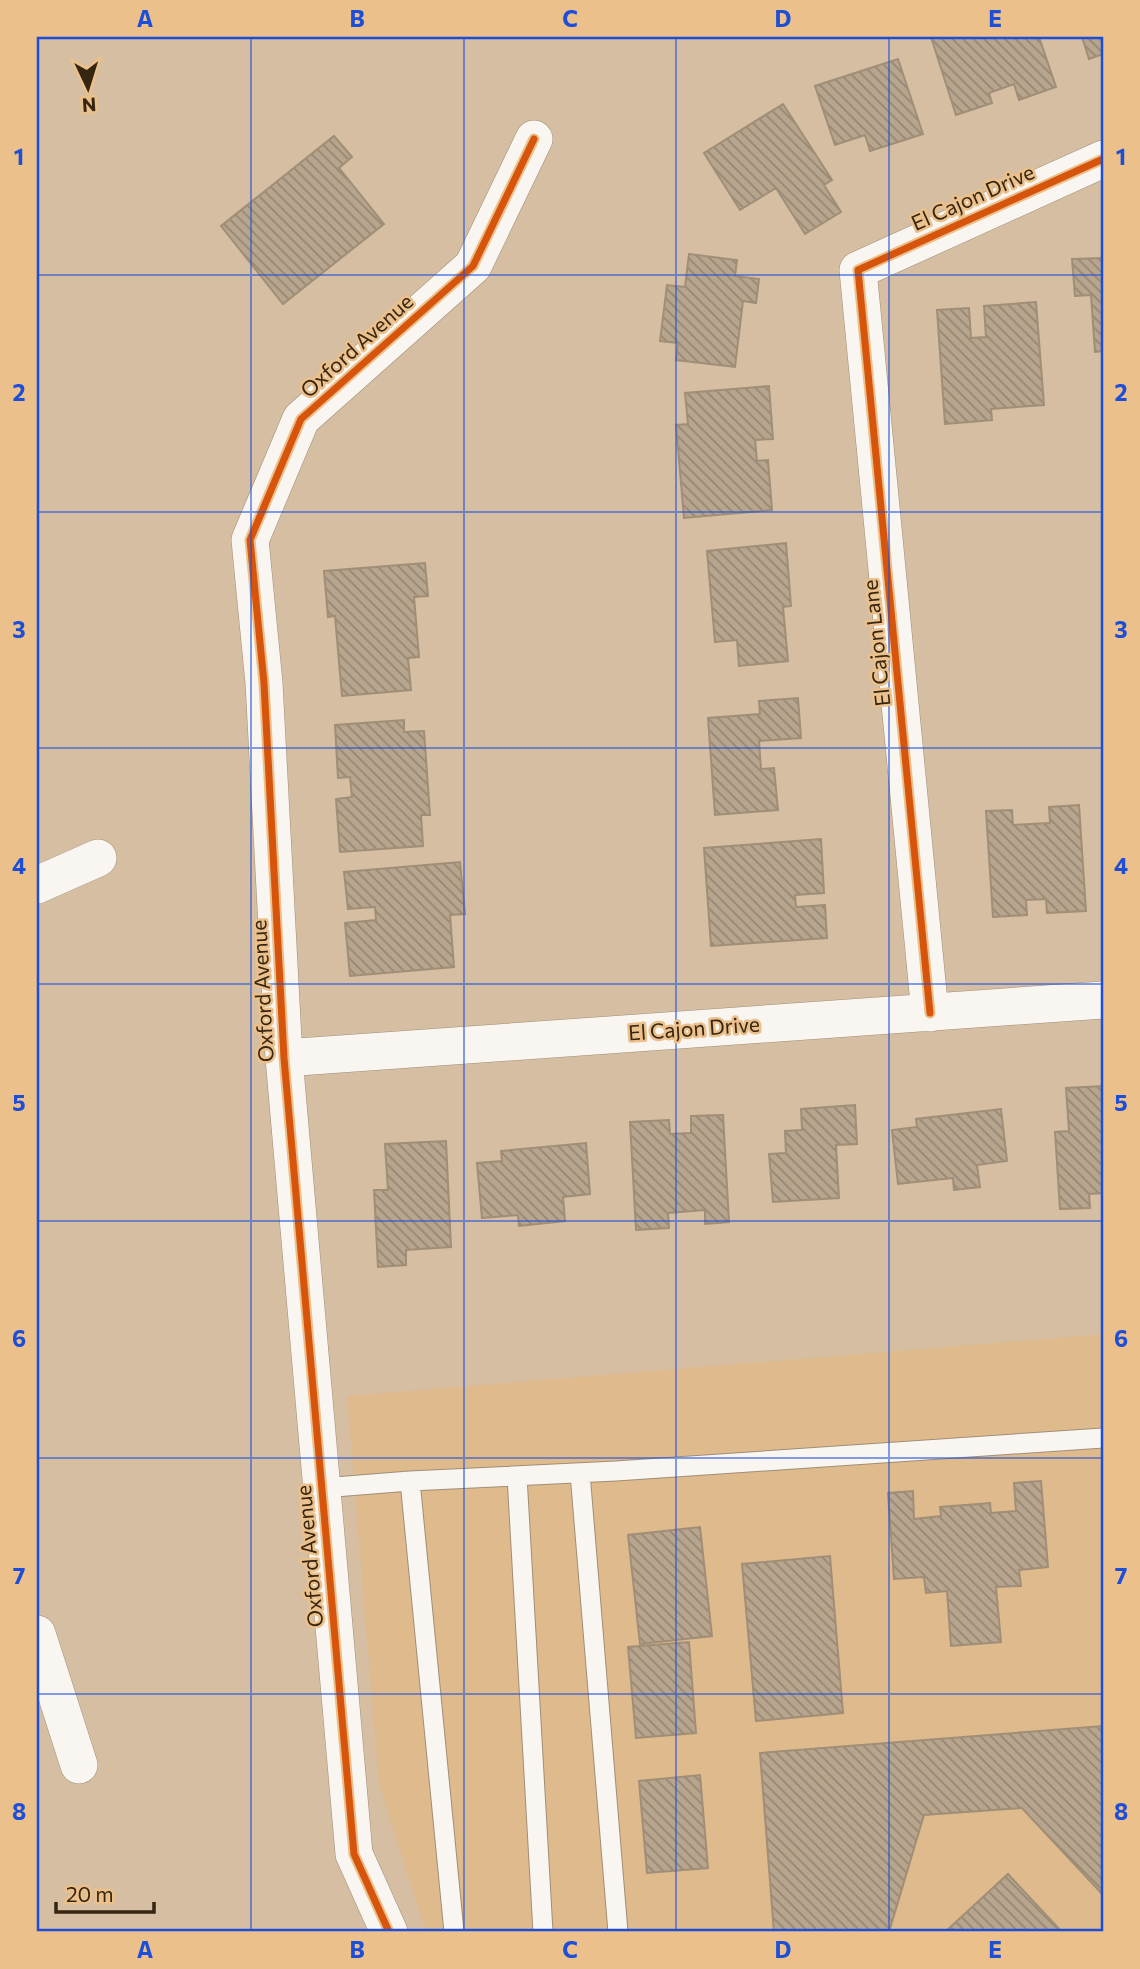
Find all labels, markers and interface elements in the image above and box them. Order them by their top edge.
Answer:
text: A [137,4,154,32]
text: B [349,4,365,32]
text: C [562,4,578,32]
text: D [775,4,792,32]
text: E [988,4,1002,32]
north arrow [52,52,122,122]
text: N [81,93,97,117]
text: 1 [14,142,24,170]
text: 1 [1116,142,1126,170]
street label: El Cajon Drive [907,158,1038,235]
street label: Oxford Avenue [295,288,417,402]
text: 2 [12,378,26,406]
text: 2 [1114,378,1128,406]
street label: El Cajon Lane [856,579,895,708]
text: 3 [12,615,26,643]
text: 3 [1114,615,1128,643]
text: 4 [12,851,26,879]
text: 4 [1114,851,1128,879]
street label: Oxford Avenue [245,919,278,1063]
street label: El Cajon Drive [627,1010,761,1045]
text: 5 [12,1088,26,1116]
text: 5 [1114,1088,1128,1116]
text: 6 [12,1324,26,1352]
text: 6 [1114,1324,1128,1352]
street label: Oxford Avenue [290,1484,327,1628]
text: 7 [13,1561,25,1589]
text: 7 [1115,1561,1127,1589]
text: 8 [12,1797,26,1825]
text: 8 [1114,1797,1128,1825]
scale bar [56,1871,154,1915]
text: 20 m [66,1881,114,1906]
text: A [137,1935,154,1963]
text: B [349,1935,365,1963]
text: C [562,1935,578,1963]
text: D [775,1935,792,1963]
text: E [988,1935,1002,1963]

